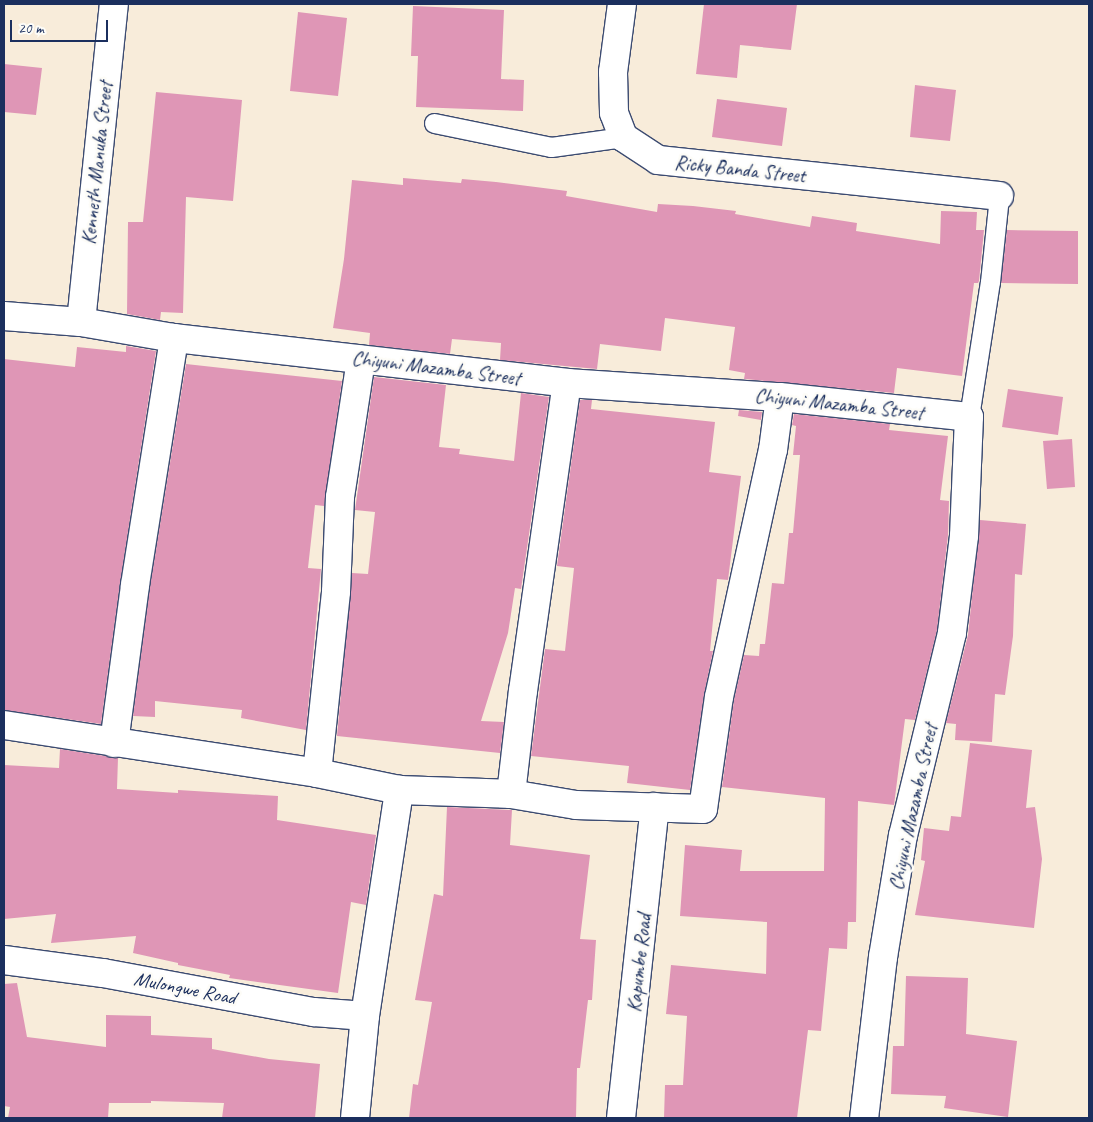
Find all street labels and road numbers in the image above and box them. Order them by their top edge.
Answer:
street label: Kenneth Manuka Street [76,80,118,246]
street label: Ricky Banda Street [673,150,807,188]
street label: Chiyuni Mazamba Street [351,346,521,390]
street label: Chiyuni Mazamba Street [754,383,924,425]
street label: Chiyuni Mazamba Street [884,722,942,892]
street label: Kapumbe Road [622,913,656,1013]
street label: Mulongwe Road [132,966,238,1010]

